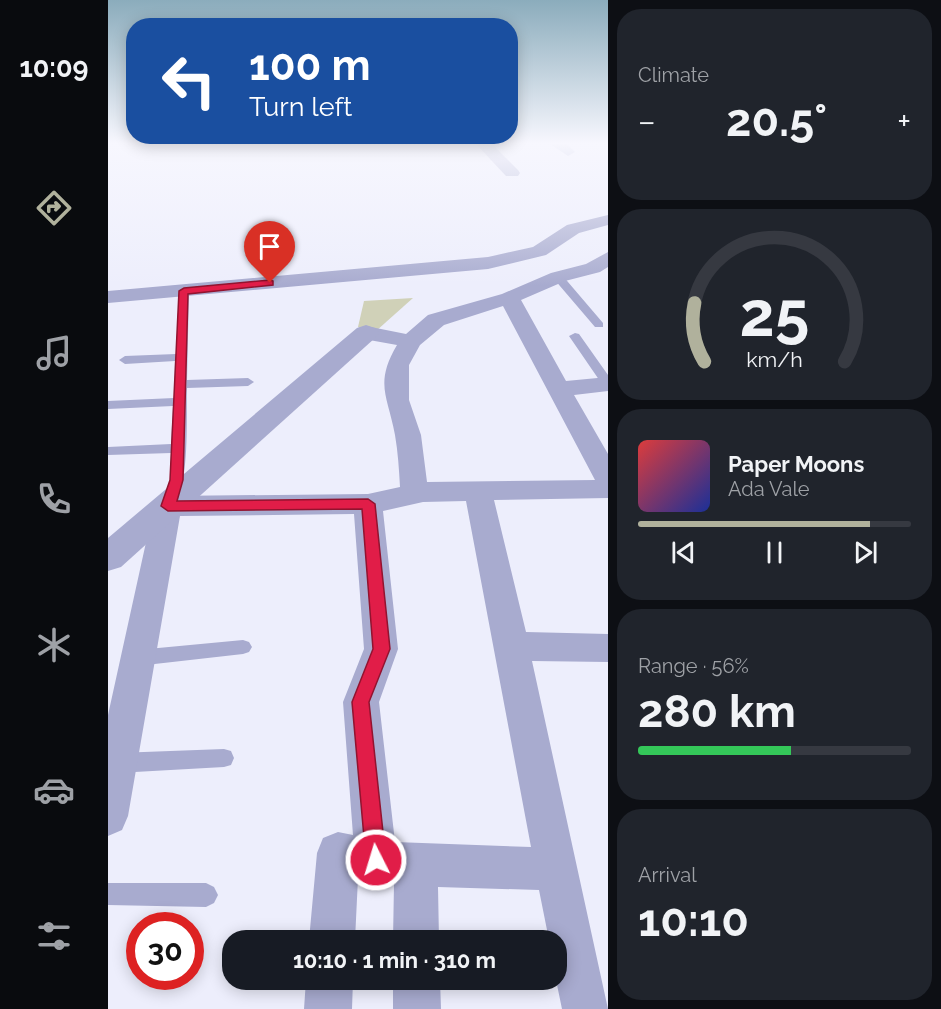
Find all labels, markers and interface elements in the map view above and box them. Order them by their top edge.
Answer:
text: 100 m [249,41,371,90]
icon: left [150,42,228,120]
text: 10:09 [19,52,89,83]
text: Climate [638,63,709,87]
text: Turn left [249,91,352,122]
text: 20.5° [726,94,827,147]
text: − [638,102,656,141]
text: + [897,102,911,141]
icon: directions [33,187,75,229]
pin [244,221,295,283]
icon: arrive [253,230,286,263]
text: 25 [740,277,809,351]
icon: music [33,332,75,374]
text: km/h [746,347,803,372]
text: Paper Moons [728,451,864,477]
text: Ada Vale [728,477,810,501]
icon: phone [33,478,75,520]
icon: previous [667,536,700,569]
icon: pause [758,536,791,569]
icon: next [849,536,882,569]
icon: climate [33,624,75,666]
text: Range · 56% [638,654,749,678]
text: 280 km [638,685,796,738]
icon: car [33,769,75,811]
position arrow [344,828,408,892]
text: Arrival [638,863,697,887]
text: 10:10 [638,894,749,947]
speed limit sign: 30 [126,912,204,990]
icon: filters [33,915,75,957]
text: 10:10 · 1 min · 310 m [293,947,496,973]

